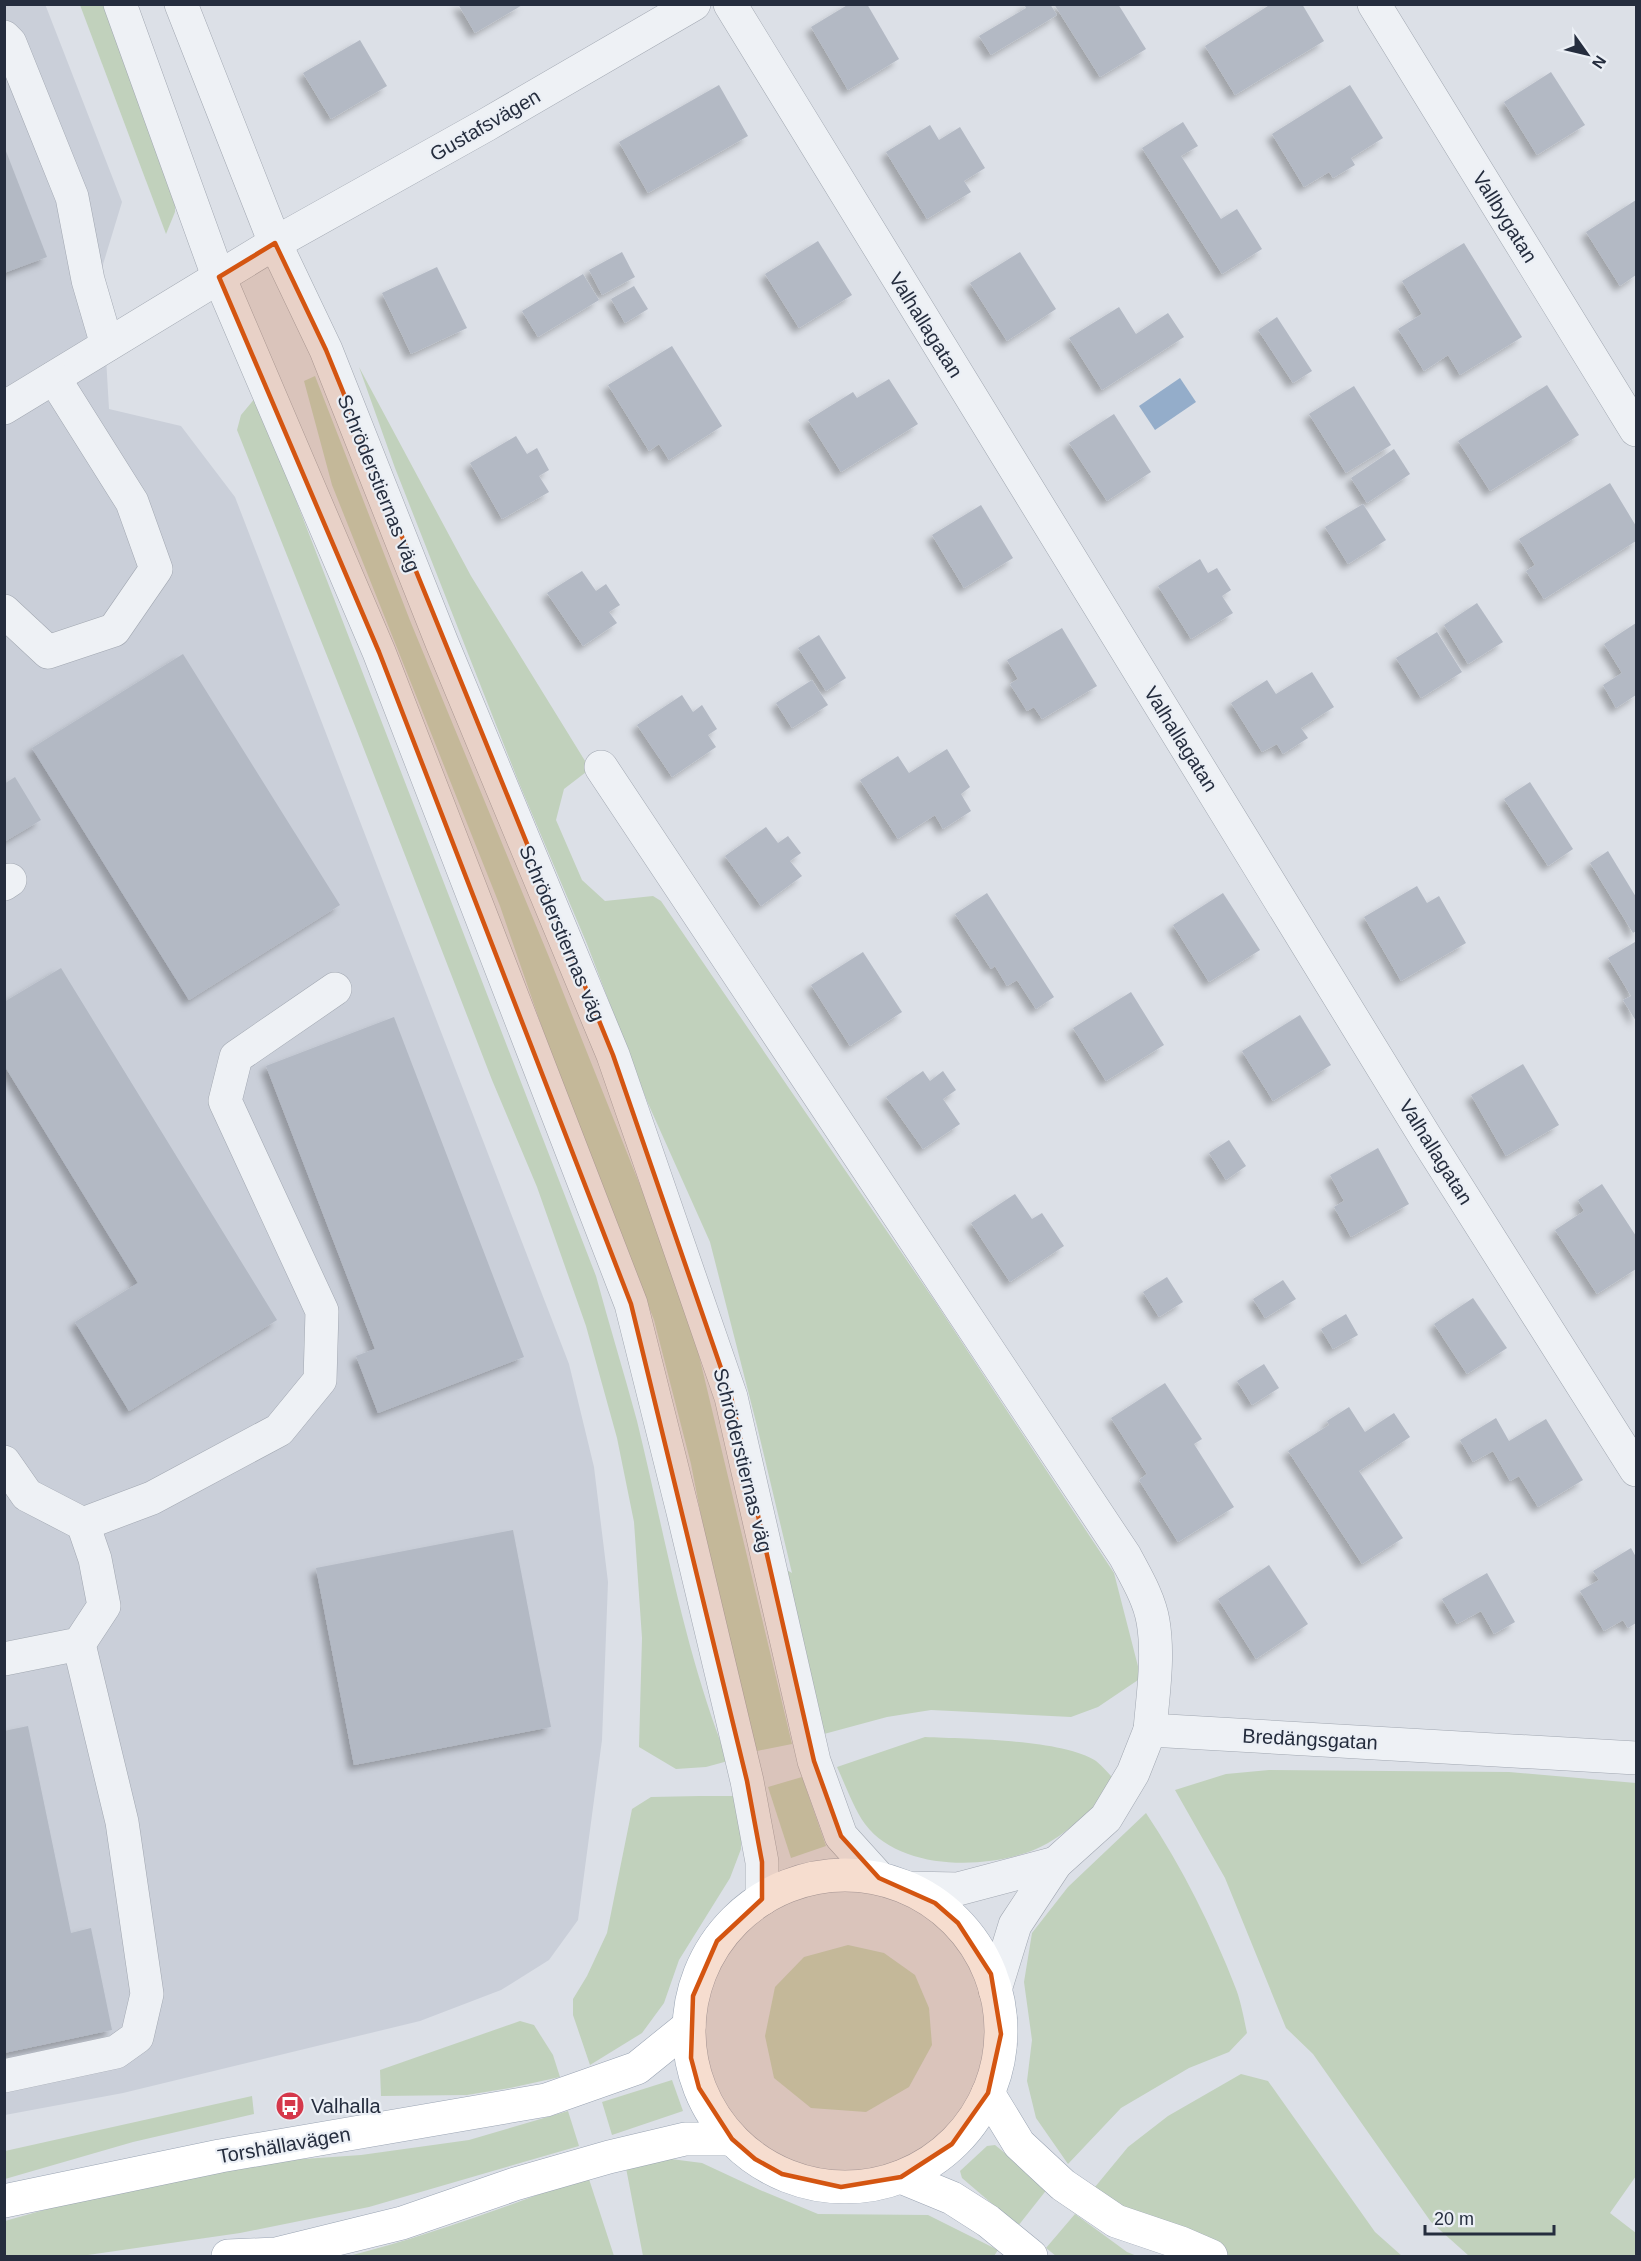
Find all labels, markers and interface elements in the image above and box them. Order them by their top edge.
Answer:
north arrow [1557,24,1617,84]
text: N [1589,53,1609,72]
street label: Gustafsvägen [426,85,544,165]
street label: Vallbygatan [1468,167,1542,267]
street label: Valhallagatan [885,268,967,382]
street label: Schröderstiernas väg [333,391,425,575]
street label: Valhallagatan [1140,682,1222,796]
street label: Schröderstiernas väg [515,842,609,1024]
street label: Valhallagatan [1395,1095,1477,1209]
street label: Schröderstiernas väg [709,1366,777,1554]
street label: Bredängsgatan [1242,1724,1378,1754]
bus stop icon: Valhalla [274,2090,306,2122]
place label: Valhalla [311,2095,382,2117]
street label: Torshällavägen [216,2122,352,2168]
scale bar [1425,2198,1554,2236]
text: 20 m [1434,2209,1474,2229]

